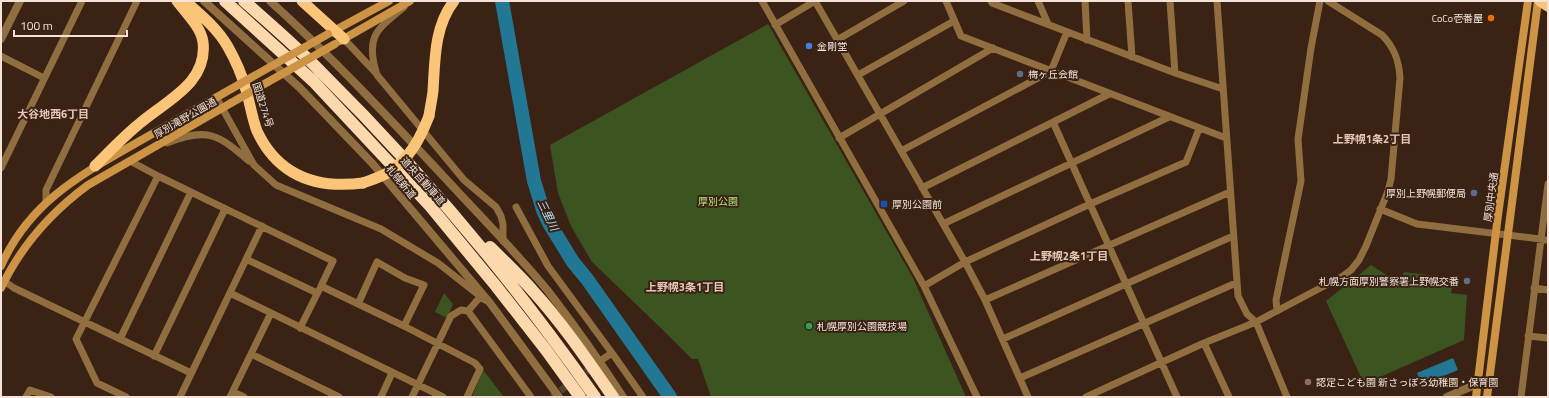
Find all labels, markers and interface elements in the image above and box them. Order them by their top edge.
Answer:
place label: CoCo壱番屋 [1432,11,1483,26]
scale bar [14,12,127,38]
marker: CoCo壱番屋 [1486,13,1496,23]
text: 100 m [20,16,53,35]
place label: 金剛堂 [817,39,847,54]
marker: 金剛堂 [804,41,814,51]
place label: 梅ヶ丘会館 [1028,67,1078,82]
marker: 梅ヶ丘会館 [1015,69,1025,79]
street label: 国道274号 [249,80,277,130]
street label: 厚別滝野公園通 [151,94,219,142]
district label: 大谷地西6丁目 [17,106,89,122]
district label: 上野幌1条2丁目 [1333,131,1411,147]
street label: 道央自動車道 [397,154,449,208]
street label: 札幌新道 [382,162,420,202]
street label: 厚別中央通 [1480,171,1502,223]
place label: 厚別上野幌郵便局 [1386,186,1466,201]
marker: 厚別上野幌郵便局 [1469,188,1479,198]
park label: 厚別公園 [698,194,738,209]
water label: 三里川 [534,197,563,234]
place label: 厚別公園前 [892,197,942,212]
marker: 厚別公園前 [879,199,889,209]
district label: 上野幌2条1丁目 [1030,248,1108,264]
place label: 札幌方面厚別警察署上野幌交番 [1319,274,1459,289]
marker: 札幌方面厚別警察署上野幌交番 [1462,276,1472,286]
district label: 上野幌3条1丁目 [646,279,724,295]
place label: 札幌厚別公園競技場 [817,319,907,334]
marker: 札幌厚別公園競技場 [804,321,814,331]
place label: 認定こども園 新さっぽろ幼稚園・保育園 [1316,375,1498,390]
marker: 認定こども園 新さっぽろ幼稚園・保育園 [1303,377,1313,387]

